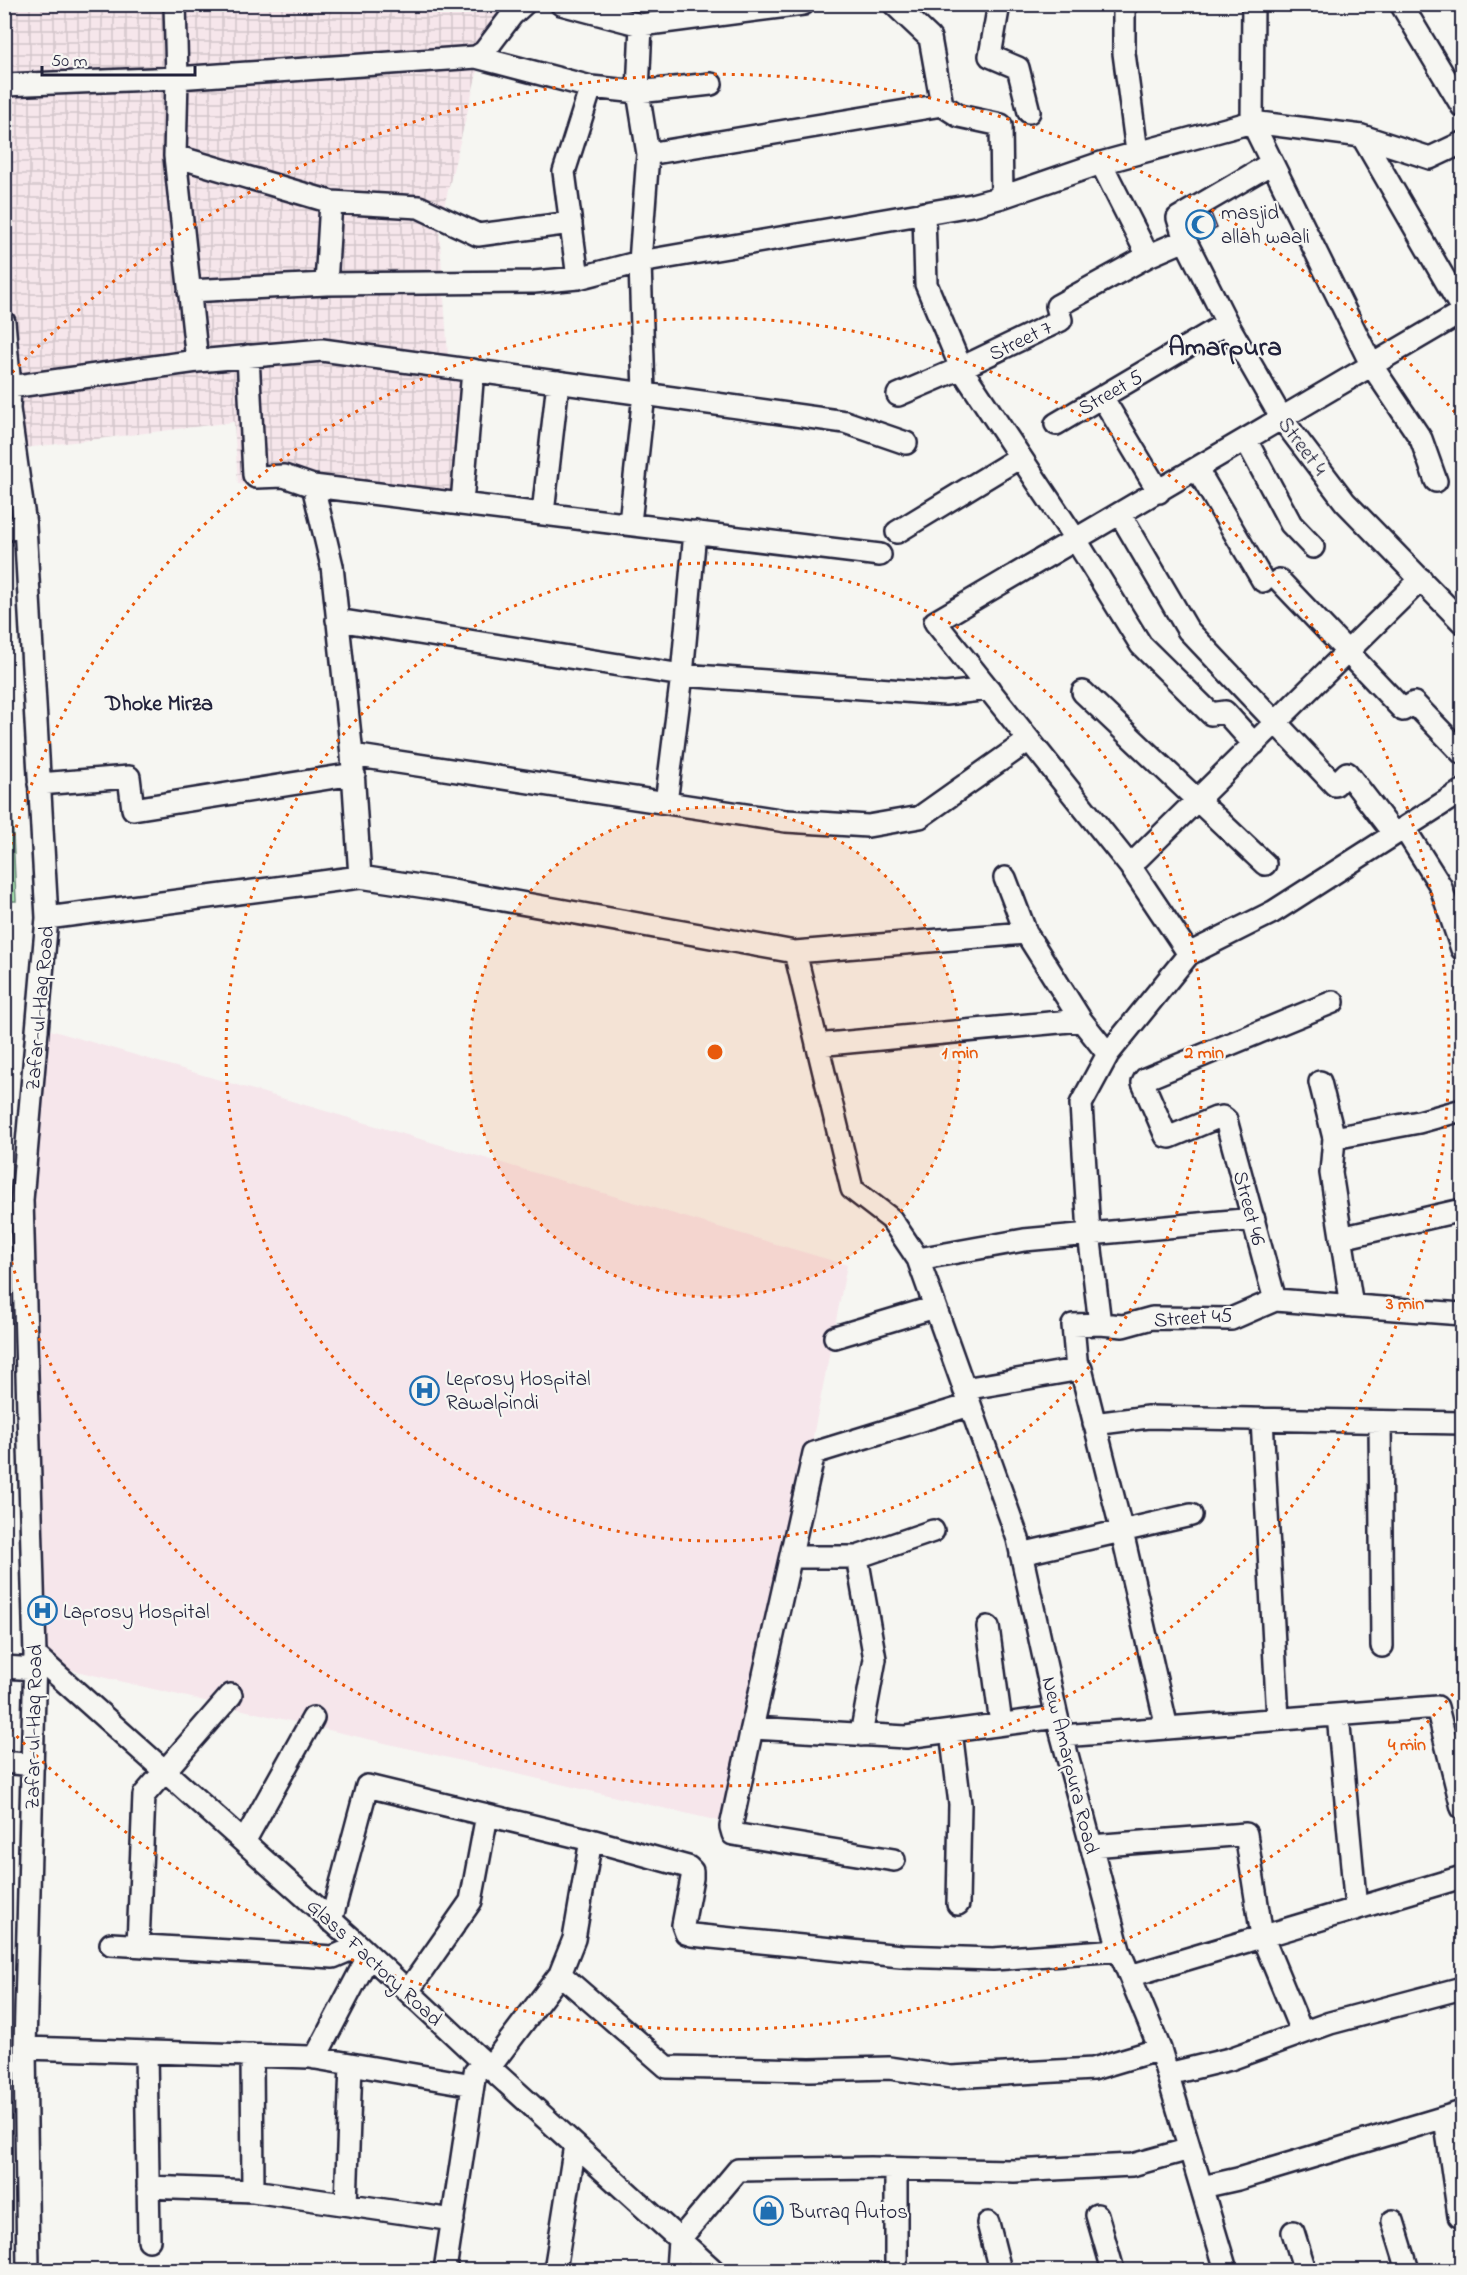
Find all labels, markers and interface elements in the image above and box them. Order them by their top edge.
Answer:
scale bar [42,39,195,77]
text: 50 m [51,49,88,75]
place label: masjid allah waali [1221,199,1310,253]
mosque icon: masjid allah waali [1184,208,1216,240]
street label: Street 7 [984,314,1058,370]
district label: Amarpura [1168,329,1282,368]
street label: Street 5 [1073,363,1149,424]
street label: Street 4 [1269,411,1334,483]
district label: Dhoke Mirza [104,689,213,721]
street label: Zafar-ul-Haq Road [19,924,63,1092]
text: 1 min [942,1041,978,1067]
text: 2 min [1183,1041,1224,1067]
centre of rings [705,1042,725,1062]
street label: Street 46 [1224,1168,1272,1249]
text: 3 min [1385,1292,1424,1318]
street label: Street 45 [1153,1301,1234,1337]
place label: Leprosy Hospital Rawalpindi [446,1365,591,1419]
hospital icon: Leprosy Hospital Rawalpindi [409,1374,441,1406]
hospital icon: Laprosy Hospital [26,1595,58,1627]
place label: Laprosy Hospital [63,1598,210,1630]
street label: Zafar-ul-Haq Road [19,1644,51,1810]
street label: New Amarpura Road [1033,1674,1106,1858]
text: 4 min [1388,1733,1426,1759]
street label: Glass Factory Road [298,1892,448,2036]
shop icon: Burraq Autos [753,2195,785,2227]
place label: Burraq Autos [789,2198,908,2228]

